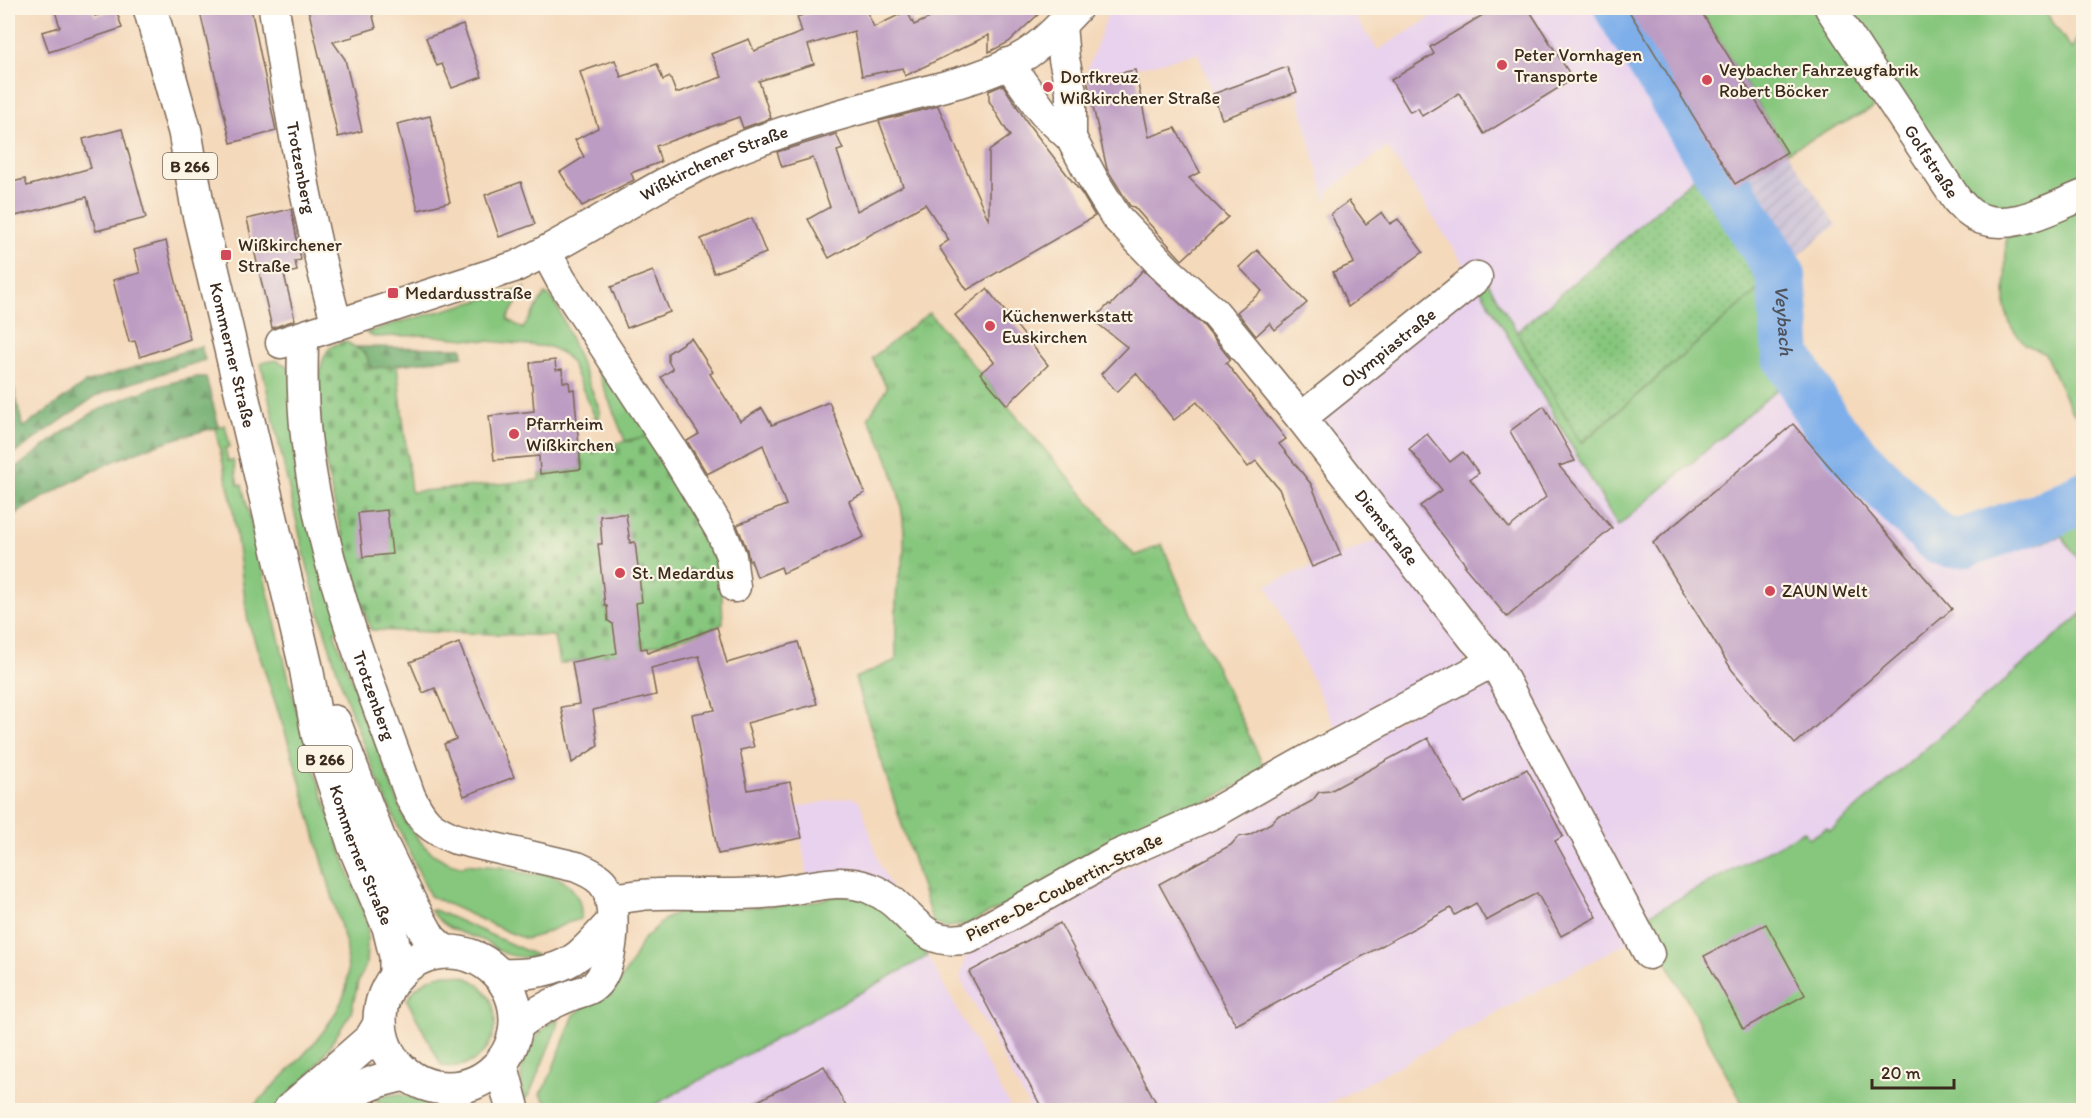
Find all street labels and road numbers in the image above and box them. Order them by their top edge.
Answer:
street label: Trotzenberg [281,120,321,217]
street label: Wißkirchener Straße [636,120,791,206]
street label: Golfstraße [1899,120,1964,202]
road number: B 266 [163,153,217,179]
street label: Kommerner Straße [205,280,260,430]
street label: Olympiastraße [1336,303,1440,393]
street label: Diemstraße [1350,485,1423,570]
street label: Trotzenberg [348,648,400,744]
road number: B 266 [298,746,352,772]
street label: Kommerner Straße [324,782,398,929]
street label: Pierre-De-Coubertin-Straße [962,828,1166,946]

